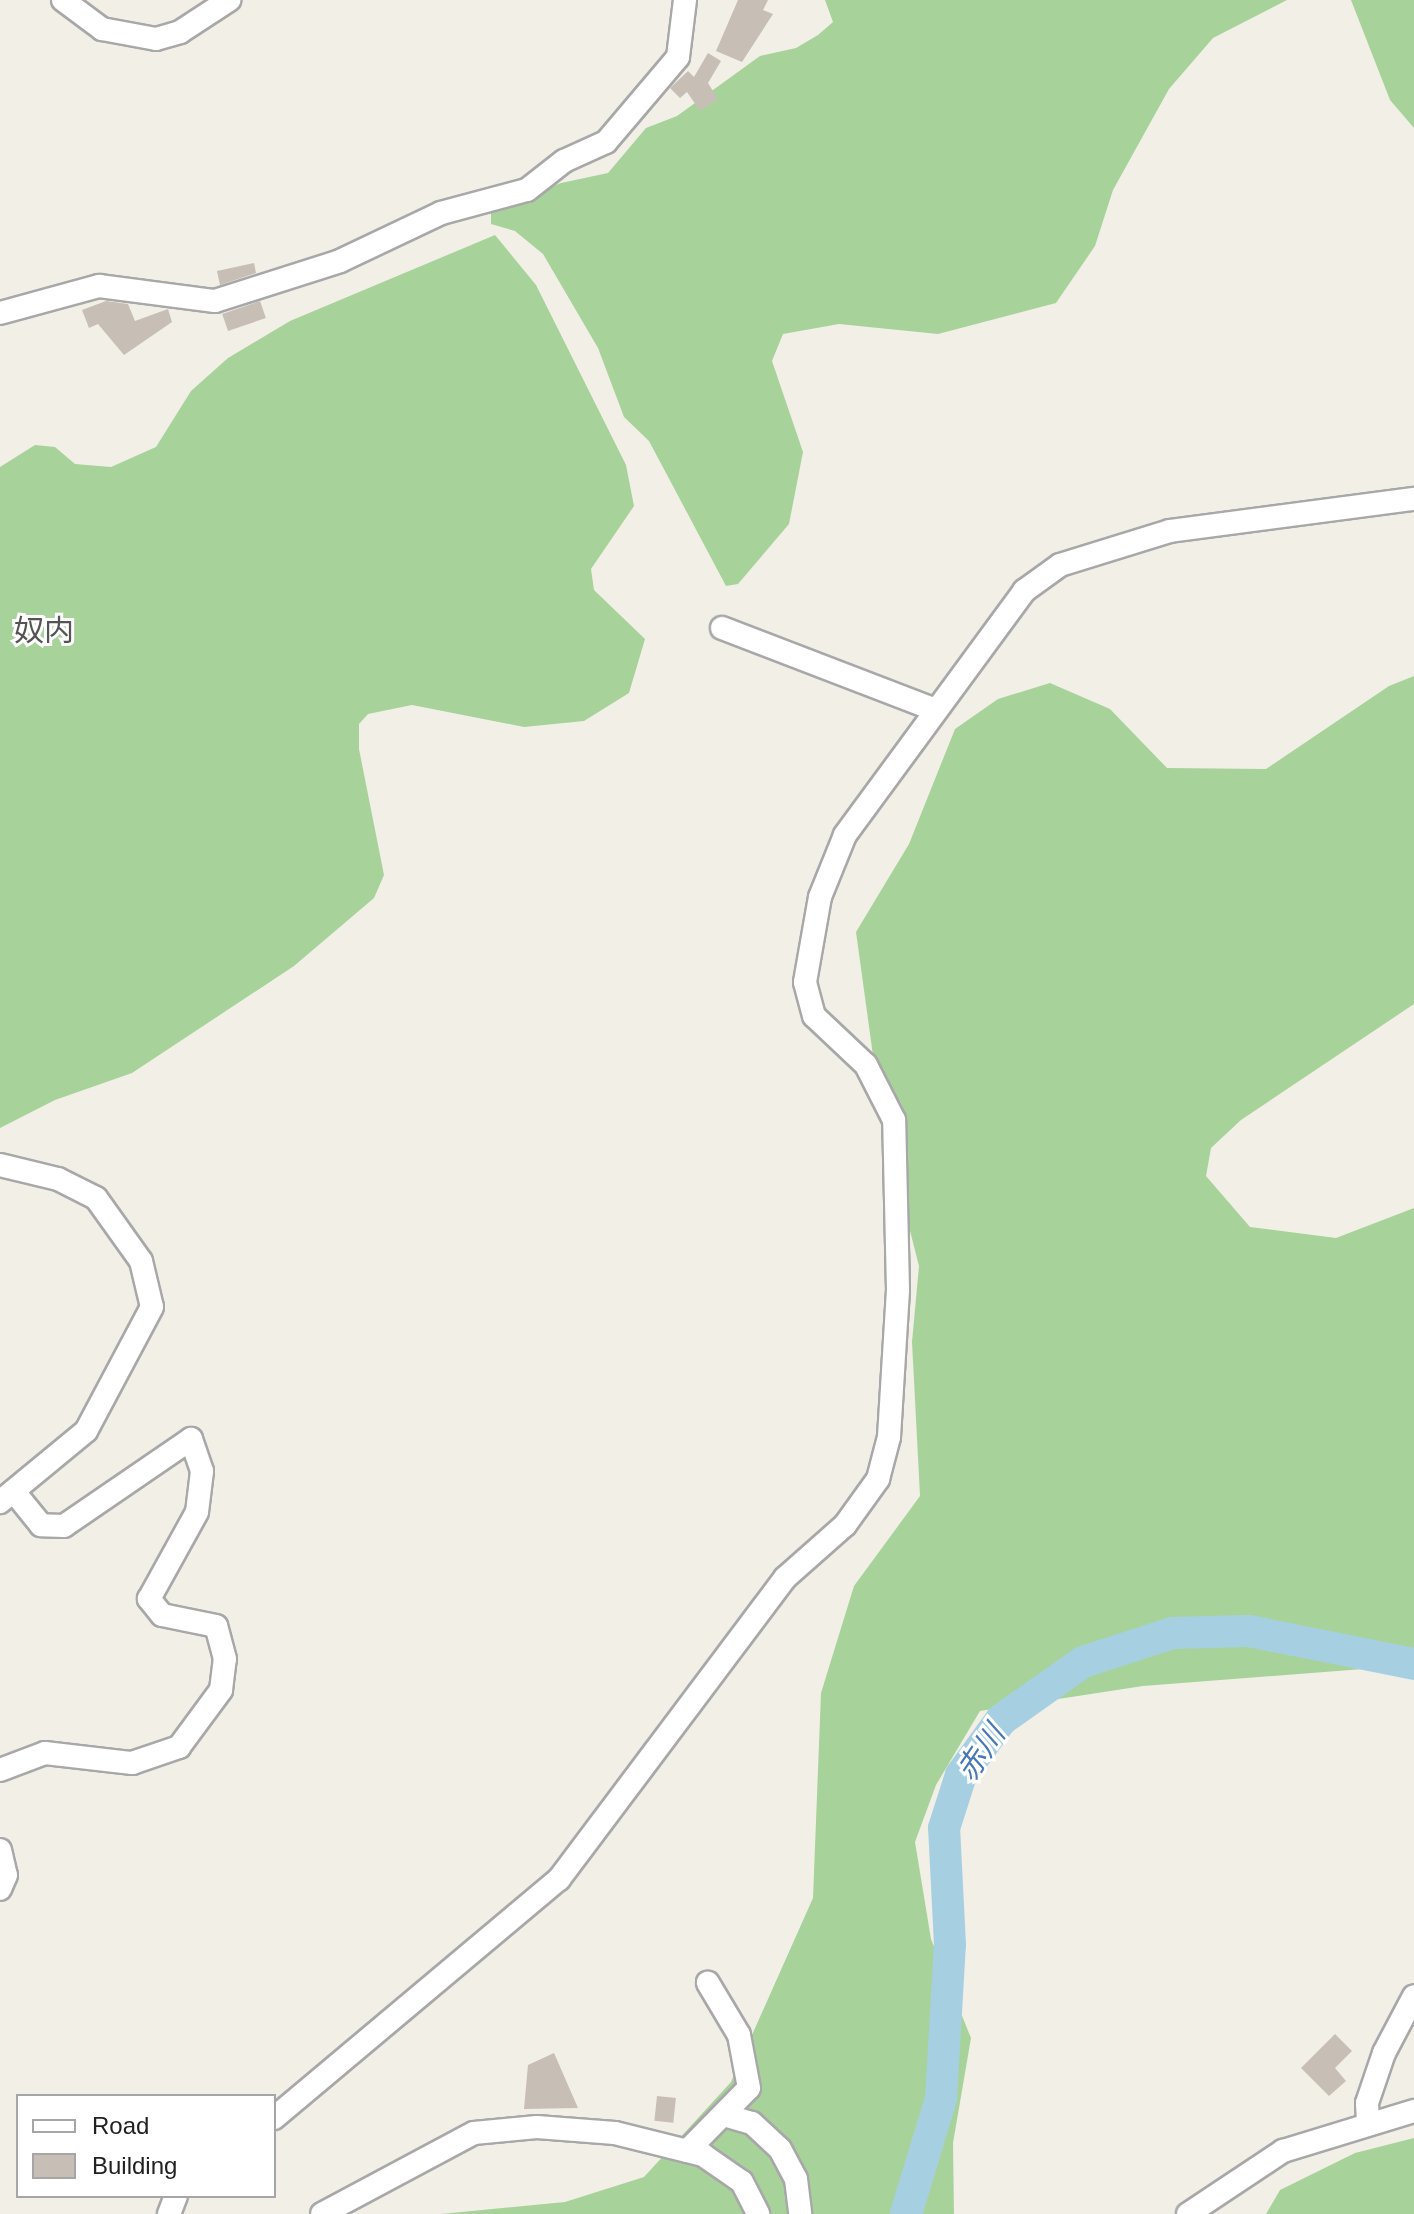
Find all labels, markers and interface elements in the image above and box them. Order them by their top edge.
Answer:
district label: 奴内 [14,613,74,649]
water label: 赤川 [949,1718,1013,1788]
legend [16,2094,276,2198]
text: Road [92,2112,149,2139]
text: Building [92,2152,177,2179]

